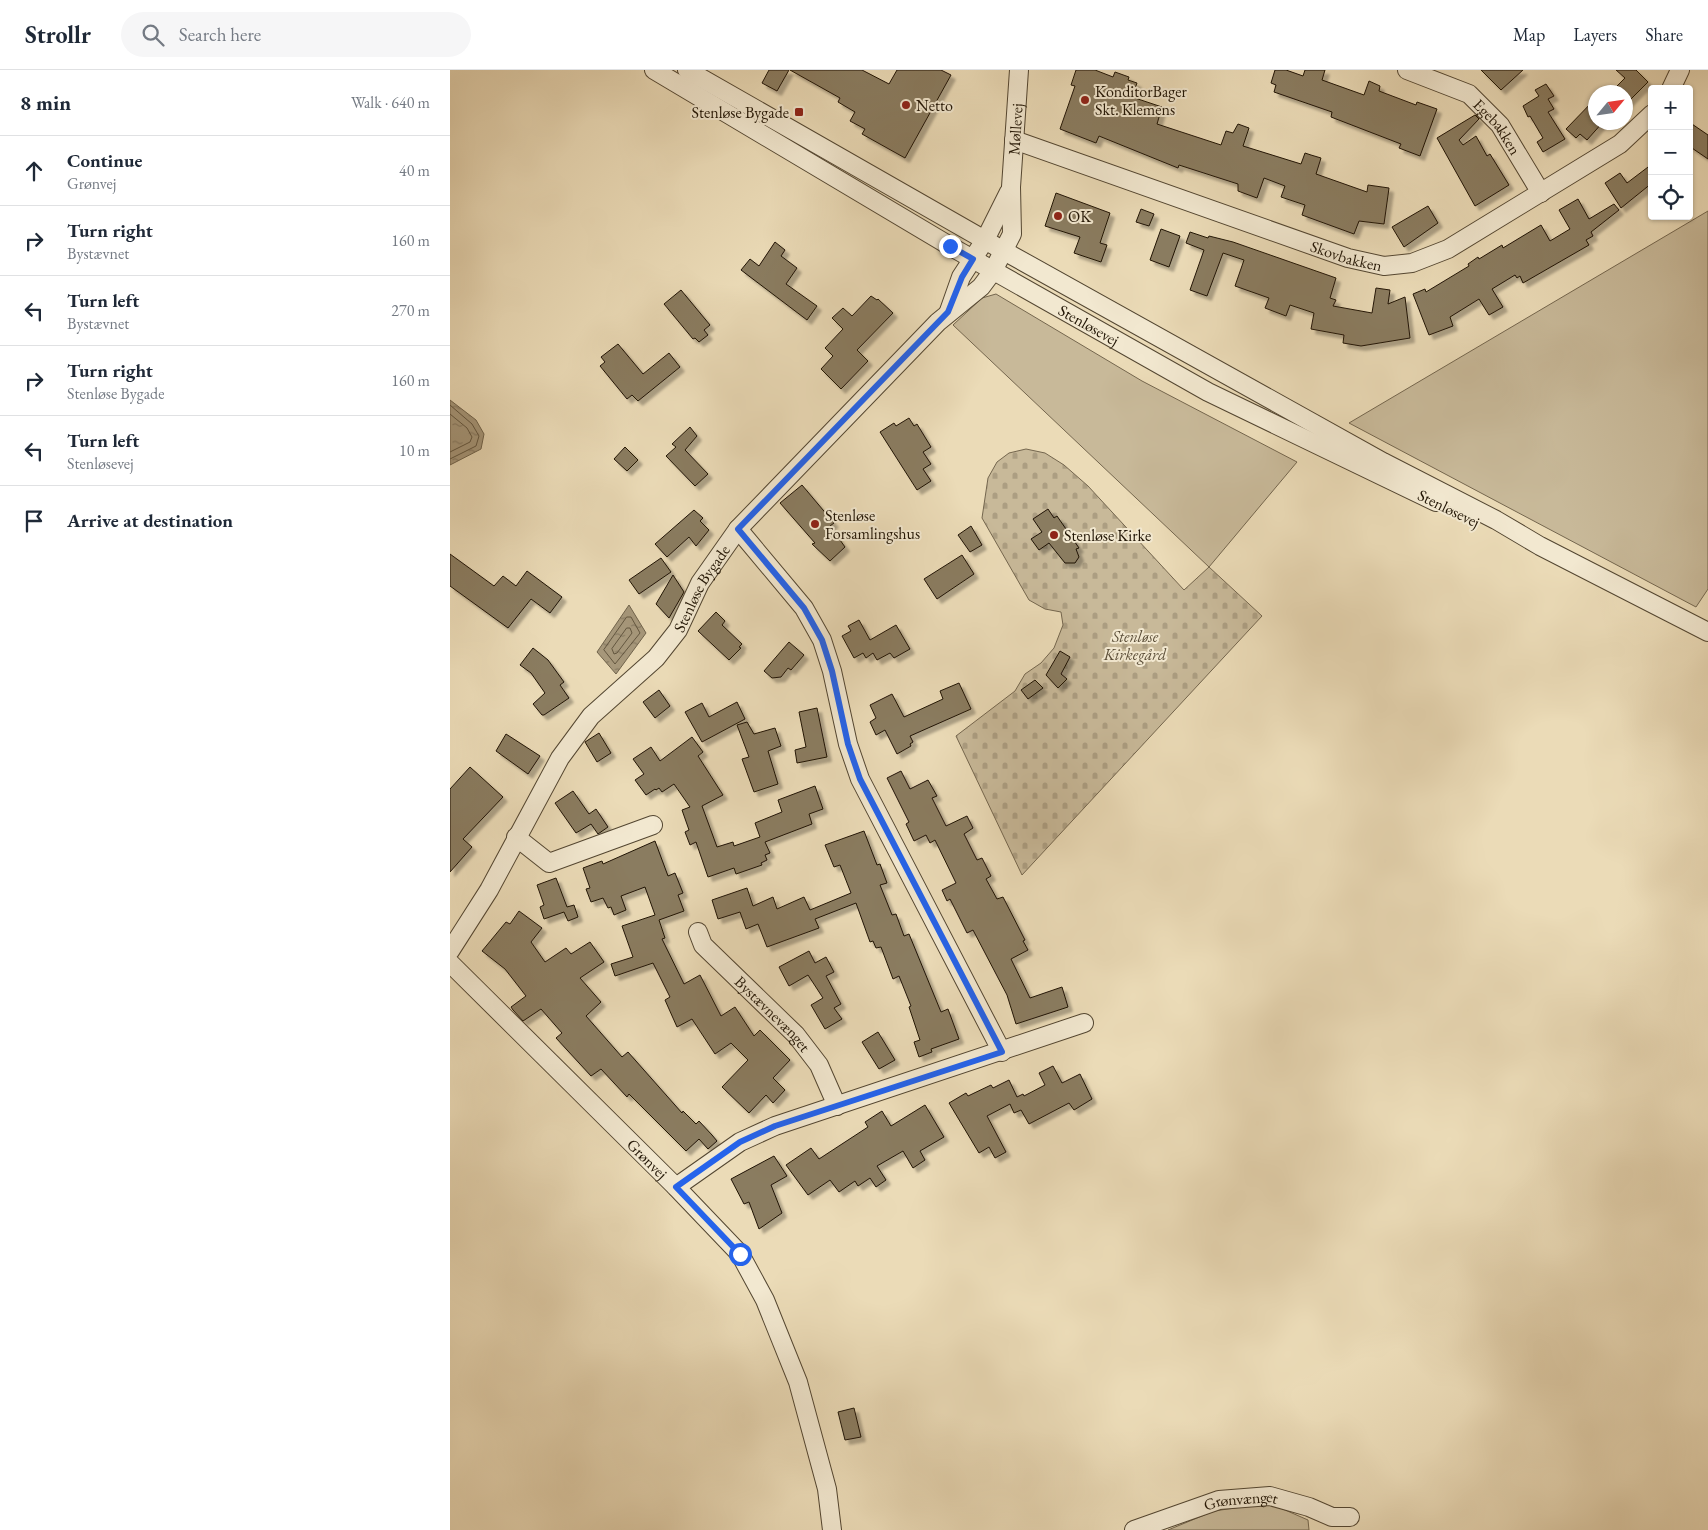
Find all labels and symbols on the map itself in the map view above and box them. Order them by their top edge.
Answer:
place label: KonditorBager Skt. Klemens [1095,81,1188,120]
north arrow [1588,85,1633,130]
marker: KonditorBager Skt. Klemens [1079,94,1091,106]
street label: Egebakken [1469,94,1526,159]
place label: Netto [916,95,953,116]
marker: Netto [900,99,912,111]
place label: Stenløse Bygade [692,102,789,123]
street label: Møllevej [1003,102,1028,156]
marker: Stenløse Bygade [793,106,805,118]
place label: OK [1068,206,1092,227]
marker: OK [1052,210,1064,222]
route end [939,235,962,258]
street label: Skovbakken [1307,236,1385,276]
street label: Stenløsevej [1054,300,1123,351]
street label: Stenløsevej [1414,484,1483,532]
place label: Stenløse Forsamlingshus [825,505,920,544]
marker: Stenløse Forsamlingshus [809,518,821,530]
place label: Stenløse Kirke [1064,525,1151,546]
marker: Stenløse Kirke [1048,529,1060,541]
street label: Stenløse Bygade [669,541,735,636]
park label: Stenløse Kirkegård [1103,626,1167,665]
street label: Bystævnevænget [730,971,815,1056]
street label: Grønvej [622,1134,672,1184]
route start [729,1243,752,1266]
street label: Grønvænget [1201,1486,1281,1516]

